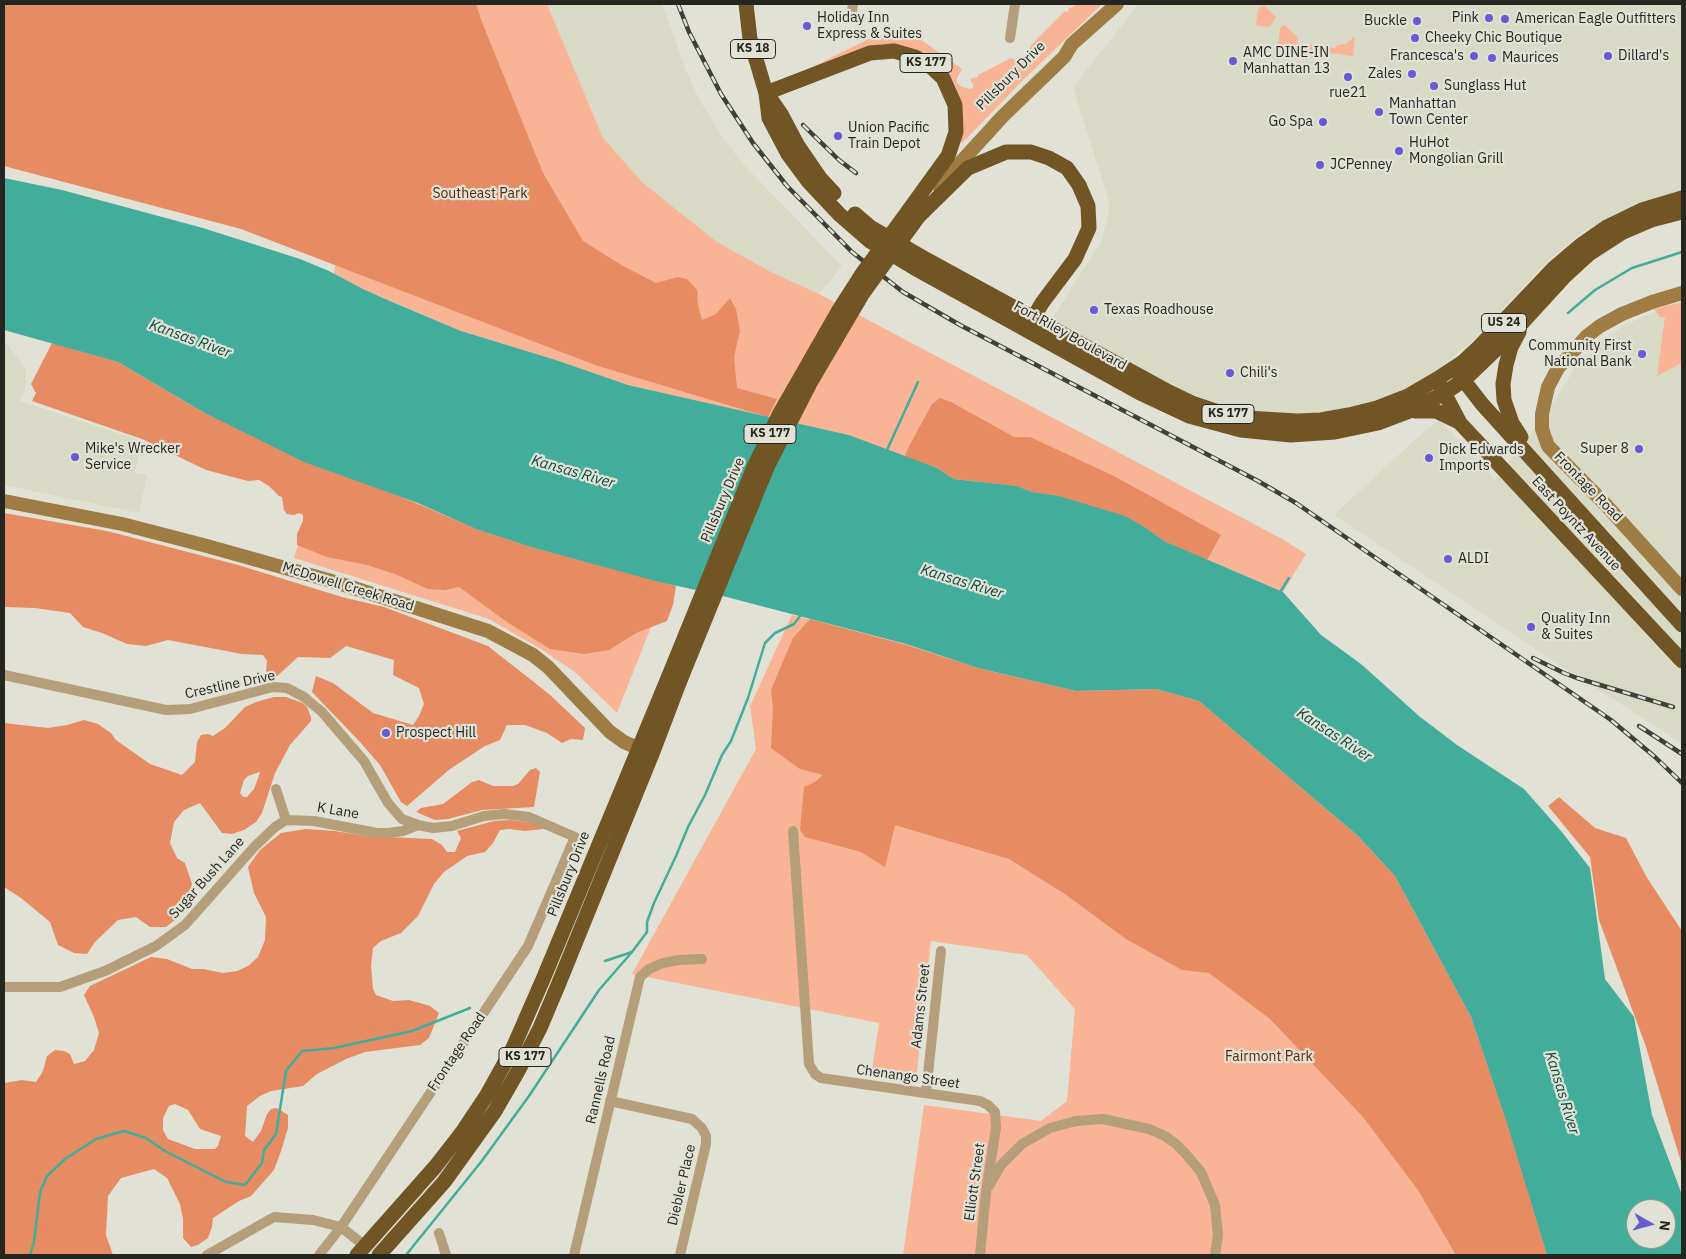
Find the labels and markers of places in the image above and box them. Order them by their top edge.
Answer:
place label: Holiday Inn Express & Suites [817,10,922,42]
place label: Pink [1452,10,1479,26]
place label: American Eagle Outfitters [1515,11,1676,27]
marker: Pink [1483,12,1495,24]
place label: Buckle [1364,13,1407,29]
marker: American Eagle Outfitters [1499,13,1511,25]
marker: Buckle [1411,15,1423,27]
marker: Holiday Inn Express & Suites [801,20,813,32]
place label: Cheeky Chic Boutique [1425,30,1562,46]
marker: Cheeky Chic Boutique [1409,32,1421,44]
place label: AMC DINE-IN Manhattan 13 [1243,45,1330,78]
place label: Francesca's [1390,48,1464,64]
place label: Dillard's [1618,48,1669,64]
marker: Francesca's [1468,50,1480,62]
place label: Maurices [1502,50,1559,66]
marker: Dillard's [1602,50,1614,62]
marker: Maurices [1486,52,1498,64]
marker: AMC DINE-IN Manhattan 13 [1227,55,1239,67]
place label: Zales [1368,66,1402,82]
marker: Zales [1406,68,1418,80]
marker: rue21 [1342,71,1354,83]
place label: Sunglass Hut [1444,78,1526,94]
marker: Sunglass Hut [1428,80,1440,92]
place label: rue21 [1329,85,1367,101]
place label: Manhattan Town Center [1389,96,1468,128]
marker: Manhattan Town Center [1373,106,1385,118]
place label: Go Spa [1268,114,1313,130]
marker: Go Spa [1317,116,1329,128]
place label: Union Pacific Train Depot [848,120,929,152]
marker: Union Pacific Train Depot [832,130,844,142]
place label: HuHot Mongolian Grill [1409,135,1503,168]
marker: HuHot Mongolian Grill [1393,145,1405,157]
place label: JCPenney [1330,157,1392,173]
marker: JCPenney [1314,159,1326,171]
place label: Texas Roadhouse [1104,302,1214,318]
marker: Texas Roadhouse [1088,304,1100,316]
place label: Community First National Bank [1528,338,1632,371]
marker: Community First National Bank [1636,348,1648,360]
place label: Chili's [1240,365,1278,381]
marker: Chili's [1224,367,1236,379]
place label: Mike's Wrecker Service [85,441,180,474]
place label: Super 8 [1580,441,1629,457]
place label: Dick Edwards Imports [1439,442,1524,474]
marker: Super 8 [1633,443,1645,455]
marker: Mike's Wrecker Service [69,451,81,463]
marker: Dick Edwards Imports [1423,452,1435,464]
place label: ALDI [1458,551,1489,567]
marker: ALDI [1442,553,1454,565]
place label: Quality Inn & Suites [1541,611,1610,644]
marker: Quality Inn & Suites [1525,621,1537,633]
place label: Prospect Hill [396,725,476,741]
marker: Prospect Hill [380,727,392,739]

